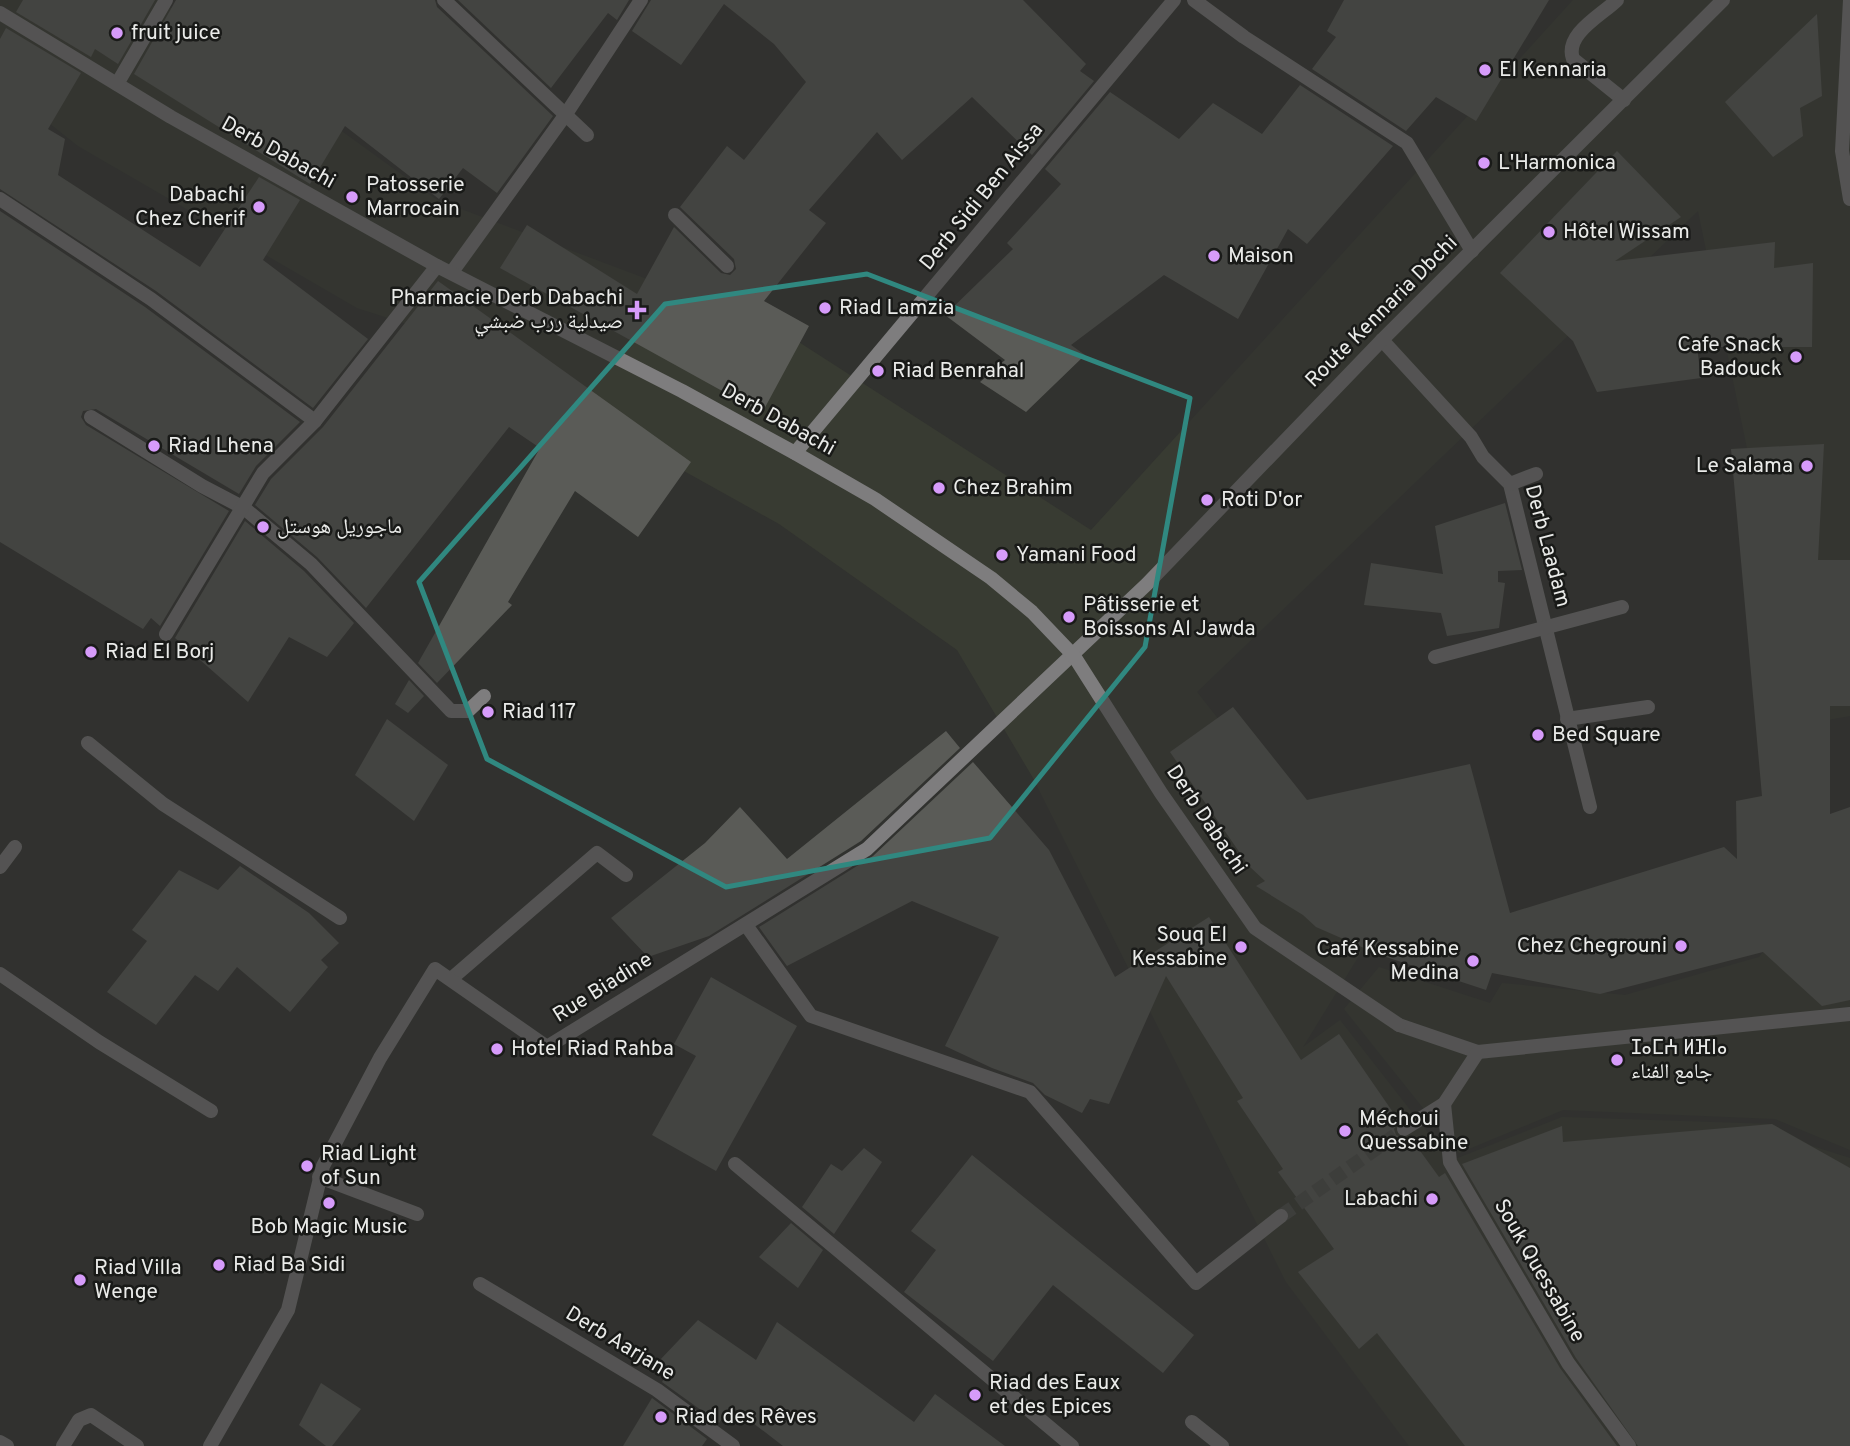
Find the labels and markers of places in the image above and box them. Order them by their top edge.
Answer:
place label: fruit juice [131,20,220,47]
marker: fruit juice [109,25,125,41]
place label: El Kennaria [1499,57,1607,84]
marker: El Kennaria [1477,62,1493,78]
place label: L'Harmonica [1498,150,1616,177]
marker: L'Harmonica [1476,155,1492,171]
place label: Patosserie Marrocain [366,172,464,223]
place label: Dabachi Chez Cherif [135,182,245,233]
marker: Patosserie Marrocain [344,189,360,205]
marker: Dabachi Chez Cherif [251,199,267,215]
place label: Hôtel Wissam [1563,219,1690,246]
marker: Hôtel Wissam [1541,224,1557,240]
place label: Maison [1228,243,1294,270]
marker: Maison [1206,248,1222,264]
place label: Pharmacie Derb Dabachi صيدلية ررب ضبشي [391,285,623,337]
place label: Riad Lamzia [839,295,954,322]
marker: Riad Lamzia [817,300,833,316]
marker: Pharmacie Derb Dabachi صيدلية ررب ضبشي [629,302,645,318]
place label: Cafe Snack Badouck [1677,332,1782,383]
marker: Cafe Snack Badouck [1788,349,1804,365]
place label: Riad Benrahal [892,358,1024,385]
marker: Riad Benrahal [870,363,886,379]
place label: Riad Lhena [168,433,274,460]
marker: Riad Lhena [146,438,162,454]
place label: Le Salama [1696,453,1793,480]
marker: Le Salama [1799,458,1815,474]
place label: Chez Brahim [953,475,1073,502]
marker: Chez Brahim [931,480,947,496]
place label: Roti D'or [1221,487,1302,514]
marker: Roti D'or [1199,492,1215,508]
place label: ماجوريل هوستل [277,514,402,541]
marker: ماجوريل هوستل [255,519,271,535]
place label: Yamani Food [1016,542,1137,569]
marker: Yamani Food [994,547,1010,563]
place label: Pâtisserie et Boissons Al Jawda [1083,592,1256,643]
marker: Pâtisserie et Boissons Al Jawda [1061,609,1077,625]
place label: Riad El Borj [105,639,214,666]
marker: Riad El Borj [83,644,99,660]
place label: Riad 117 [502,699,576,726]
marker: Riad 117 [480,704,496,720]
place label: Bed Square [1552,722,1661,749]
marker: Bed Square [1530,727,1546,743]
place label: Souq El Kessabine [1131,922,1227,973]
place label: Chez Chegrouni [1517,933,1667,960]
place label: Café Kessabine Medina [1316,936,1459,987]
marker: Chez Chegrouni [1673,938,1689,954]
marker: Souq El Kessabine [1233,939,1249,955]
marker: Café Kessabine Medina [1465,953,1481,969]
place label: ⵊⴰⵎⵄ ⵍⴼⵏⴰ جامع الفناء [1631,1035,1727,1086]
place label: Hotel Riad Rahba [511,1036,674,1063]
marker: Hotel Riad Rahba [489,1041,505,1057]
marker: ⵊⴰⵎⵄ ⵍⴼⵏⴰ جامع الفناء [1609,1052,1625,1068]
place label: Méchoui Quessabine [1359,1106,1468,1157]
marker: Méchoui Quessabine [1337,1123,1353,1139]
place label: Riad Light of Sun [321,1141,417,1192]
marker: Riad Light of Sun [299,1158,315,1174]
place label: Labachi [1344,1186,1418,1213]
marker: Labachi [1424,1191,1440,1207]
marker: Bob Magic Music [321,1195,337,1211]
place label: Bob Magic Music [250,1214,408,1241]
place label: Riad Ba Sidi [233,1252,345,1279]
place label: Riad Villa Wenge [94,1255,182,1306]
marker: Riad Ba Sidi [211,1257,227,1273]
marker: Riad Villa Wenge [72,1272,88,1288]
place label: Riad des Eaux et des Epices [989,1370,1121,1421]
marker: Riad des Eaux et des Epices [967,1387,983,1403]
place label: Riad des Rêves [675,1404,817,1431]
marker: Riad des Rêves [653,1409,669,1425]

